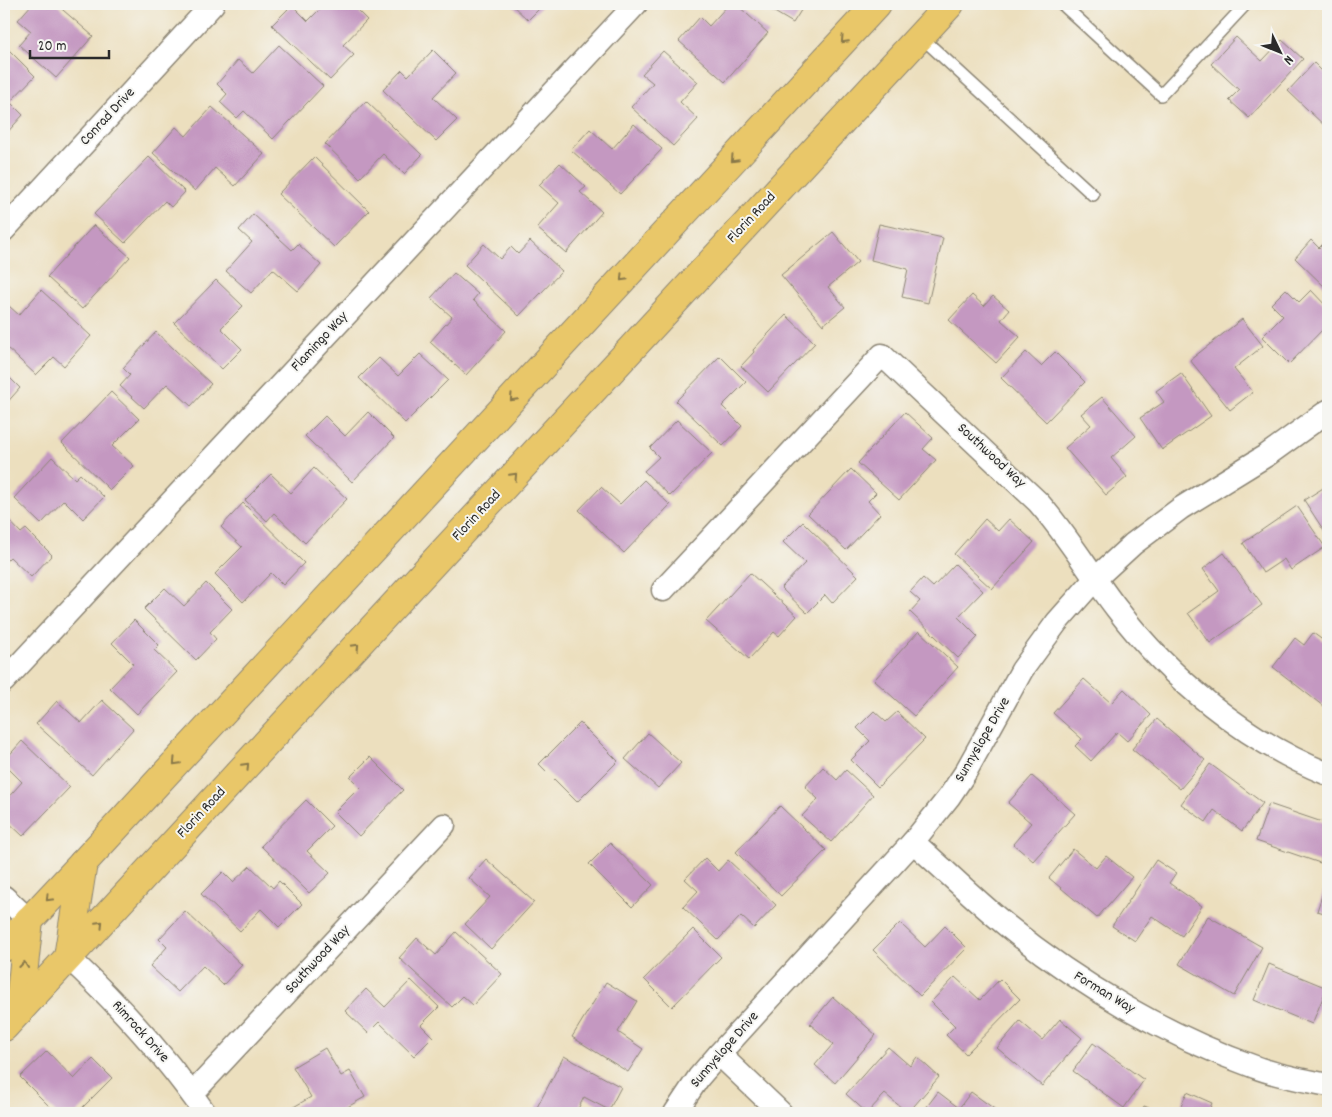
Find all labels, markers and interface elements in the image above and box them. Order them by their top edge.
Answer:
scale bar [30,28,109,60]
north arrow [1254,28,1304,78]
one-way arrow [841,34,850,43]
text: 20 m [38,36,66,58]
text: N [1278,50,1298,69]
street label: Conrad Drive [75,83,141,151]
one-way arrow [731,153,740,162]
street label: Florin Road [722,187,782,249]
one-way arrow [620,273,629,282]
street label: Flamingo Way [286,306,354,377]
one-way arrow [510,392,519,401]
street label: Southwood Way [952,418,1031,494]
one-way arrow [508,472,517,481]
street label: Florin Road [447,485,507,547]
one-way arrow [350,643,359,652]
street label: Sunnyslope Drive [950,693,1017,787]
one-way arrow [173,757,182,766]
one-way arrow [240,762,249,771]
street label: Florin Road [172,782,232,844]
one-way arrow [46,893,55,902]
one-way arrow [94,920,103,929]
street label: Southwood Way [280,920,356,999]
one-way arrow [18,961,29,969]
street label: Forman Way [1069,966,1140,1021]
street label: Rimrock Drive [106,996,174,1068]
street label: Sunnyslope Drive [685,1006,765,1093]

